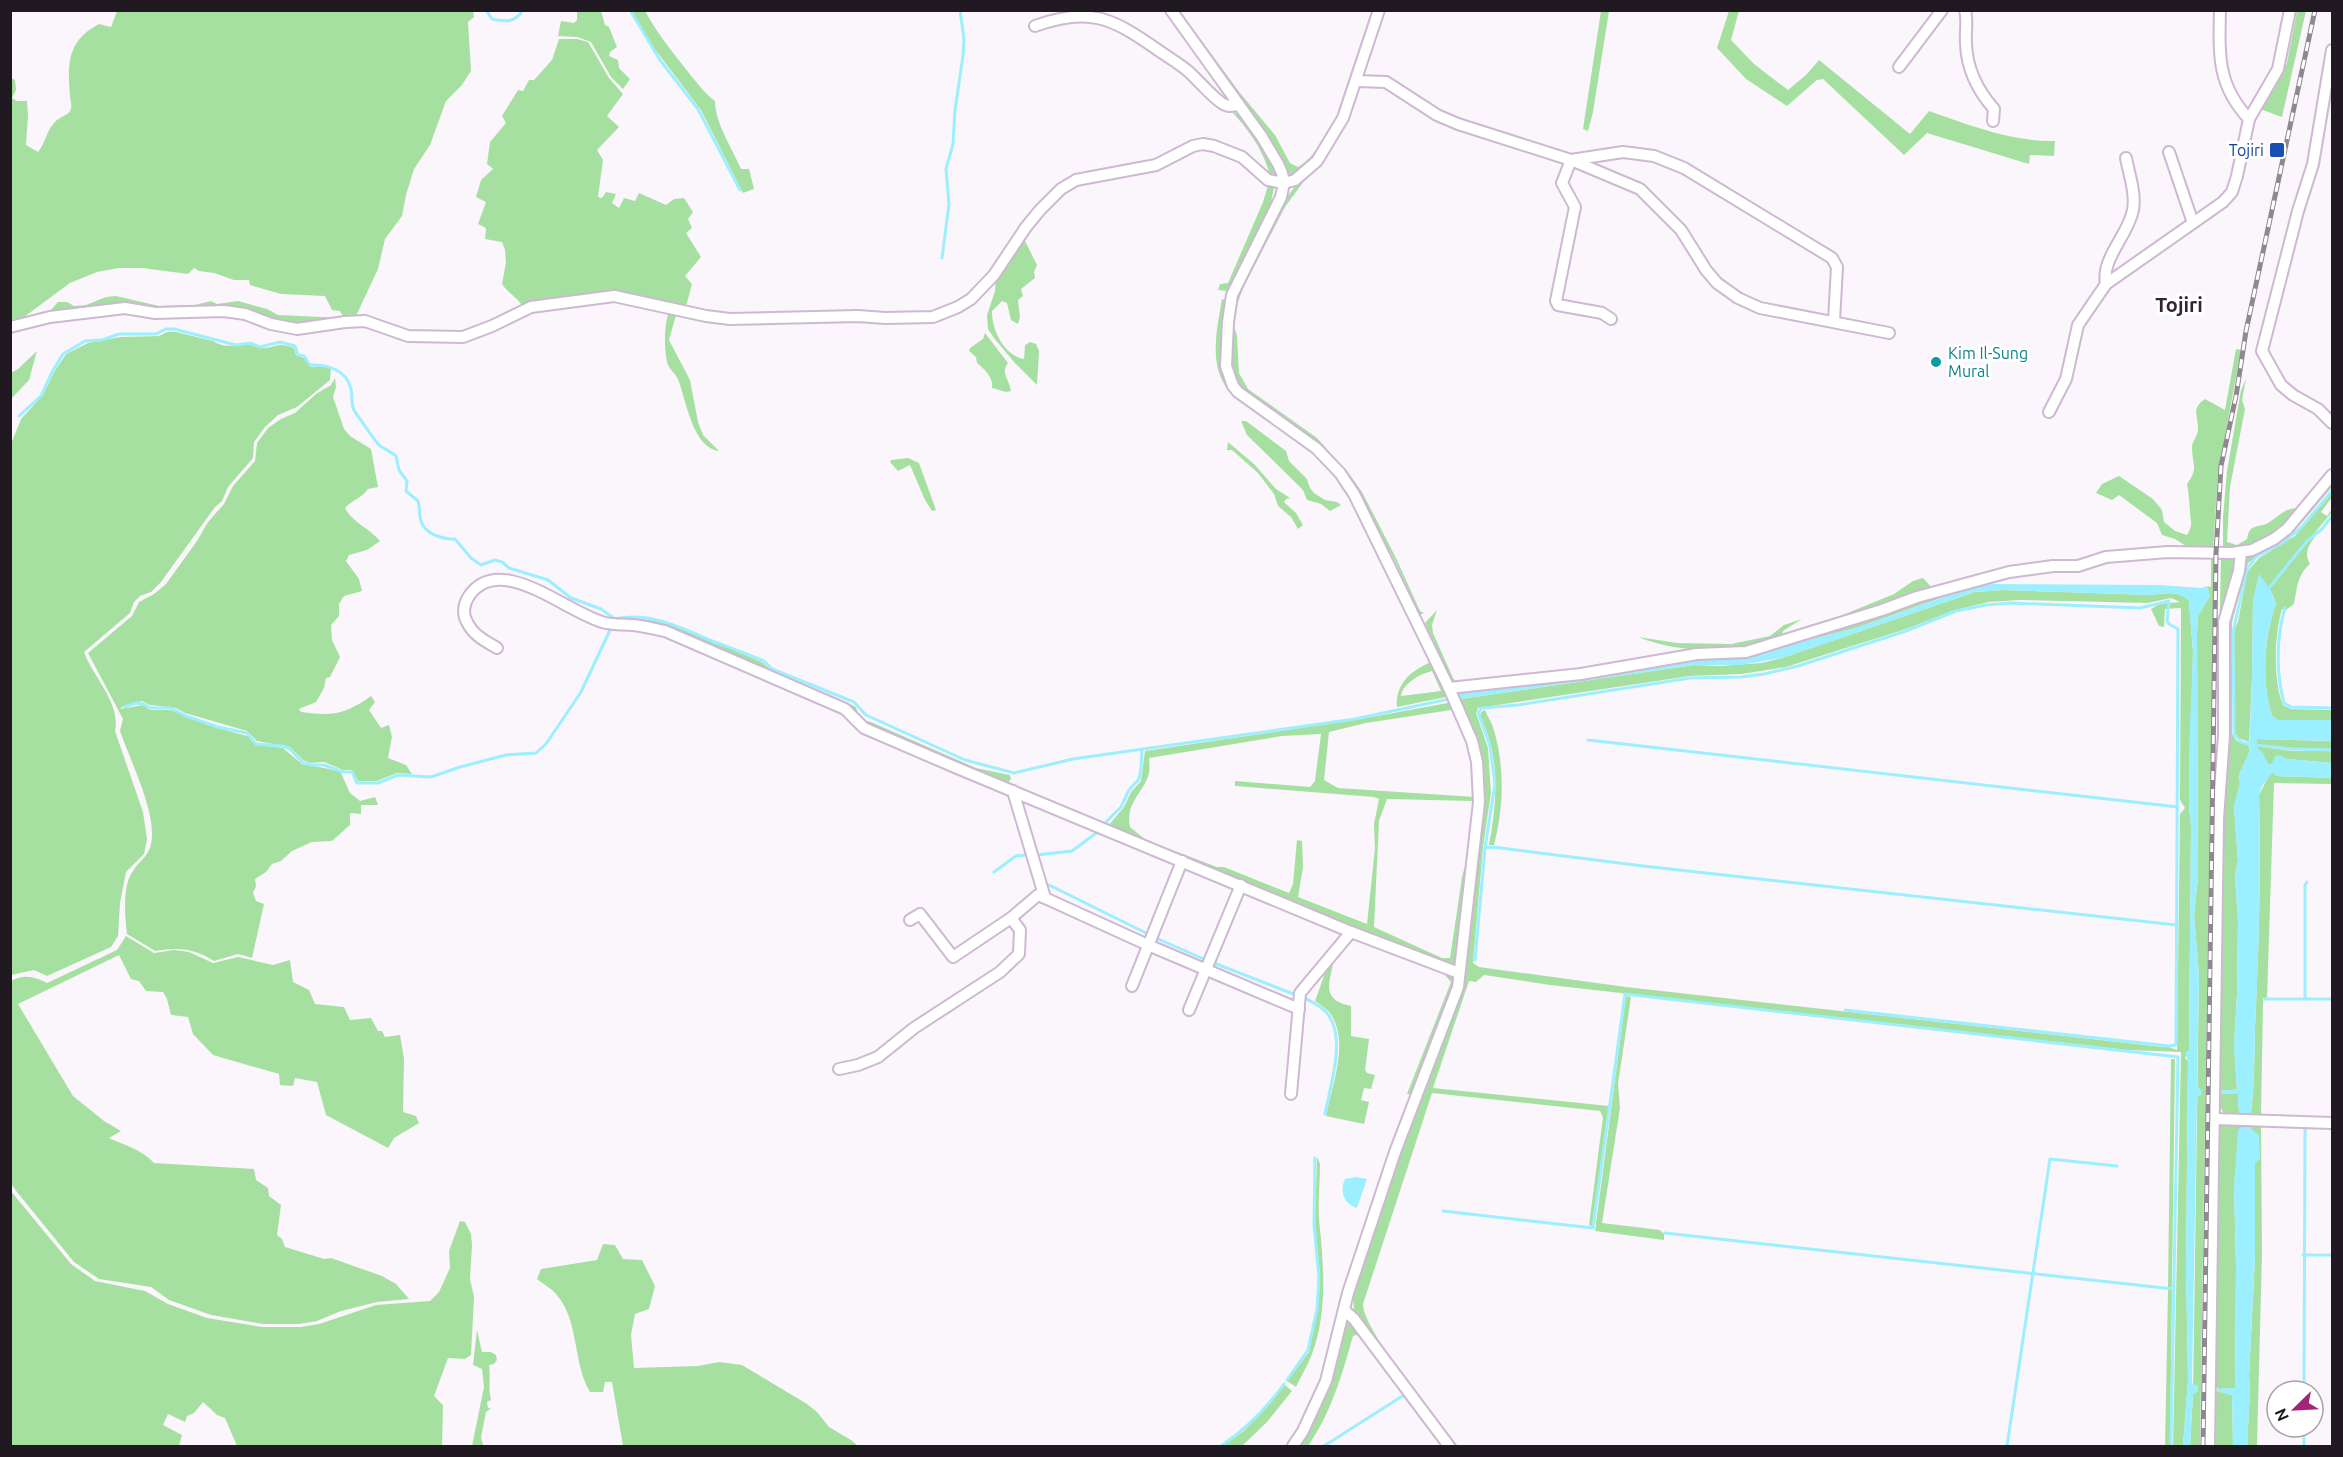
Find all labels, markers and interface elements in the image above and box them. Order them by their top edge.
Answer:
place label: Tojiri [2229,141,2264,159]
marker: Tojiri [2268,141,2286,159]
district label: Tojiri [2155,293,2203,316]
place label: Kim Il-Sung Mural [1948,344,2028,380]
marker: Kim Il-Sung Mural [1929,355,1943,369]
north arrow [2265,1379,2325,1439]
text: N [2271,1406,2292,1424]

